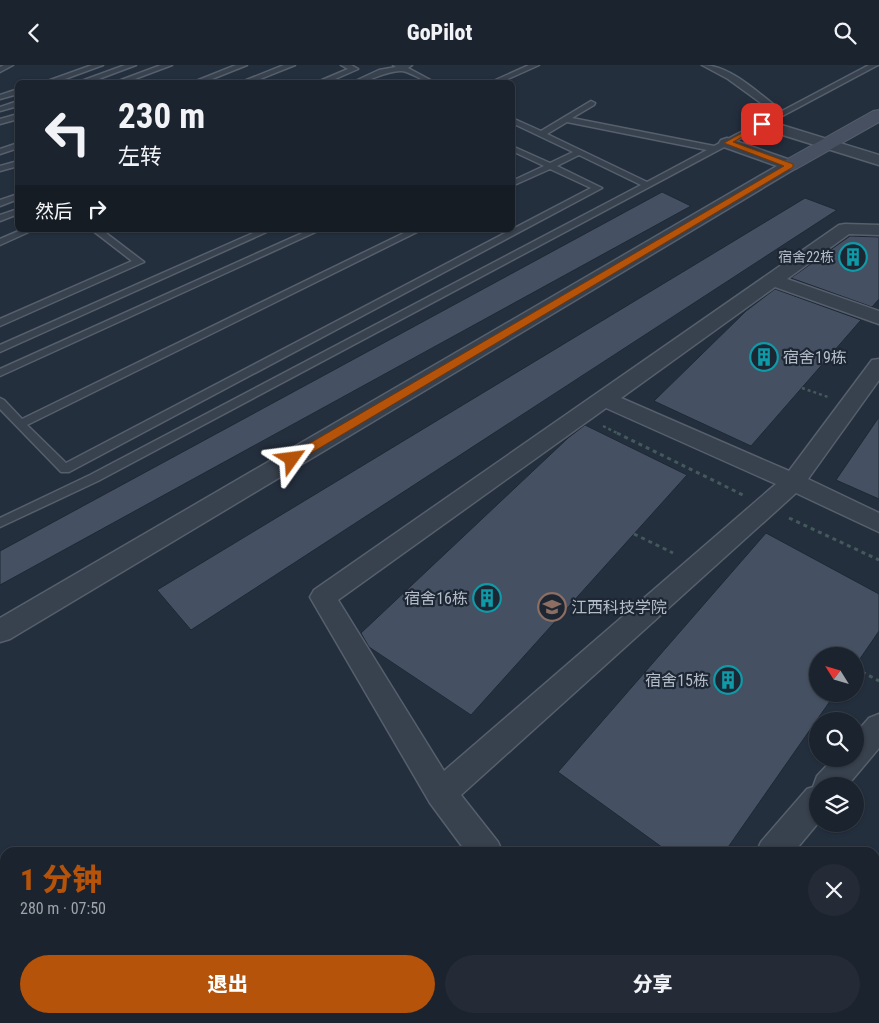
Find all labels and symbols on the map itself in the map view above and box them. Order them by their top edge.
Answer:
pin [741,103,783,145]
building icon: 宿舍22栋 [838,242,868,272]
place label: 宿舍22栋 [778,249,834,265]
building icon: 宿舍19栋 [749,342,779,372]
place label: 宿舍19栋 [783,348,847,367]
position arrow [265,432,317,484]
building icon: 宿舍16栋 [472,583,502,613]
place label: 宿舍16栋 [404,589,468,608]
school or university icon: 江西科技学院 [537,592,567,622]
place label: 江西科技学院 [571,598,667,617]
north arrow [809,647,864,703]
building icon: 宿舍15栋 [713,665,743,695]
place label: 宿舍15栋 [645,671,709,690]

